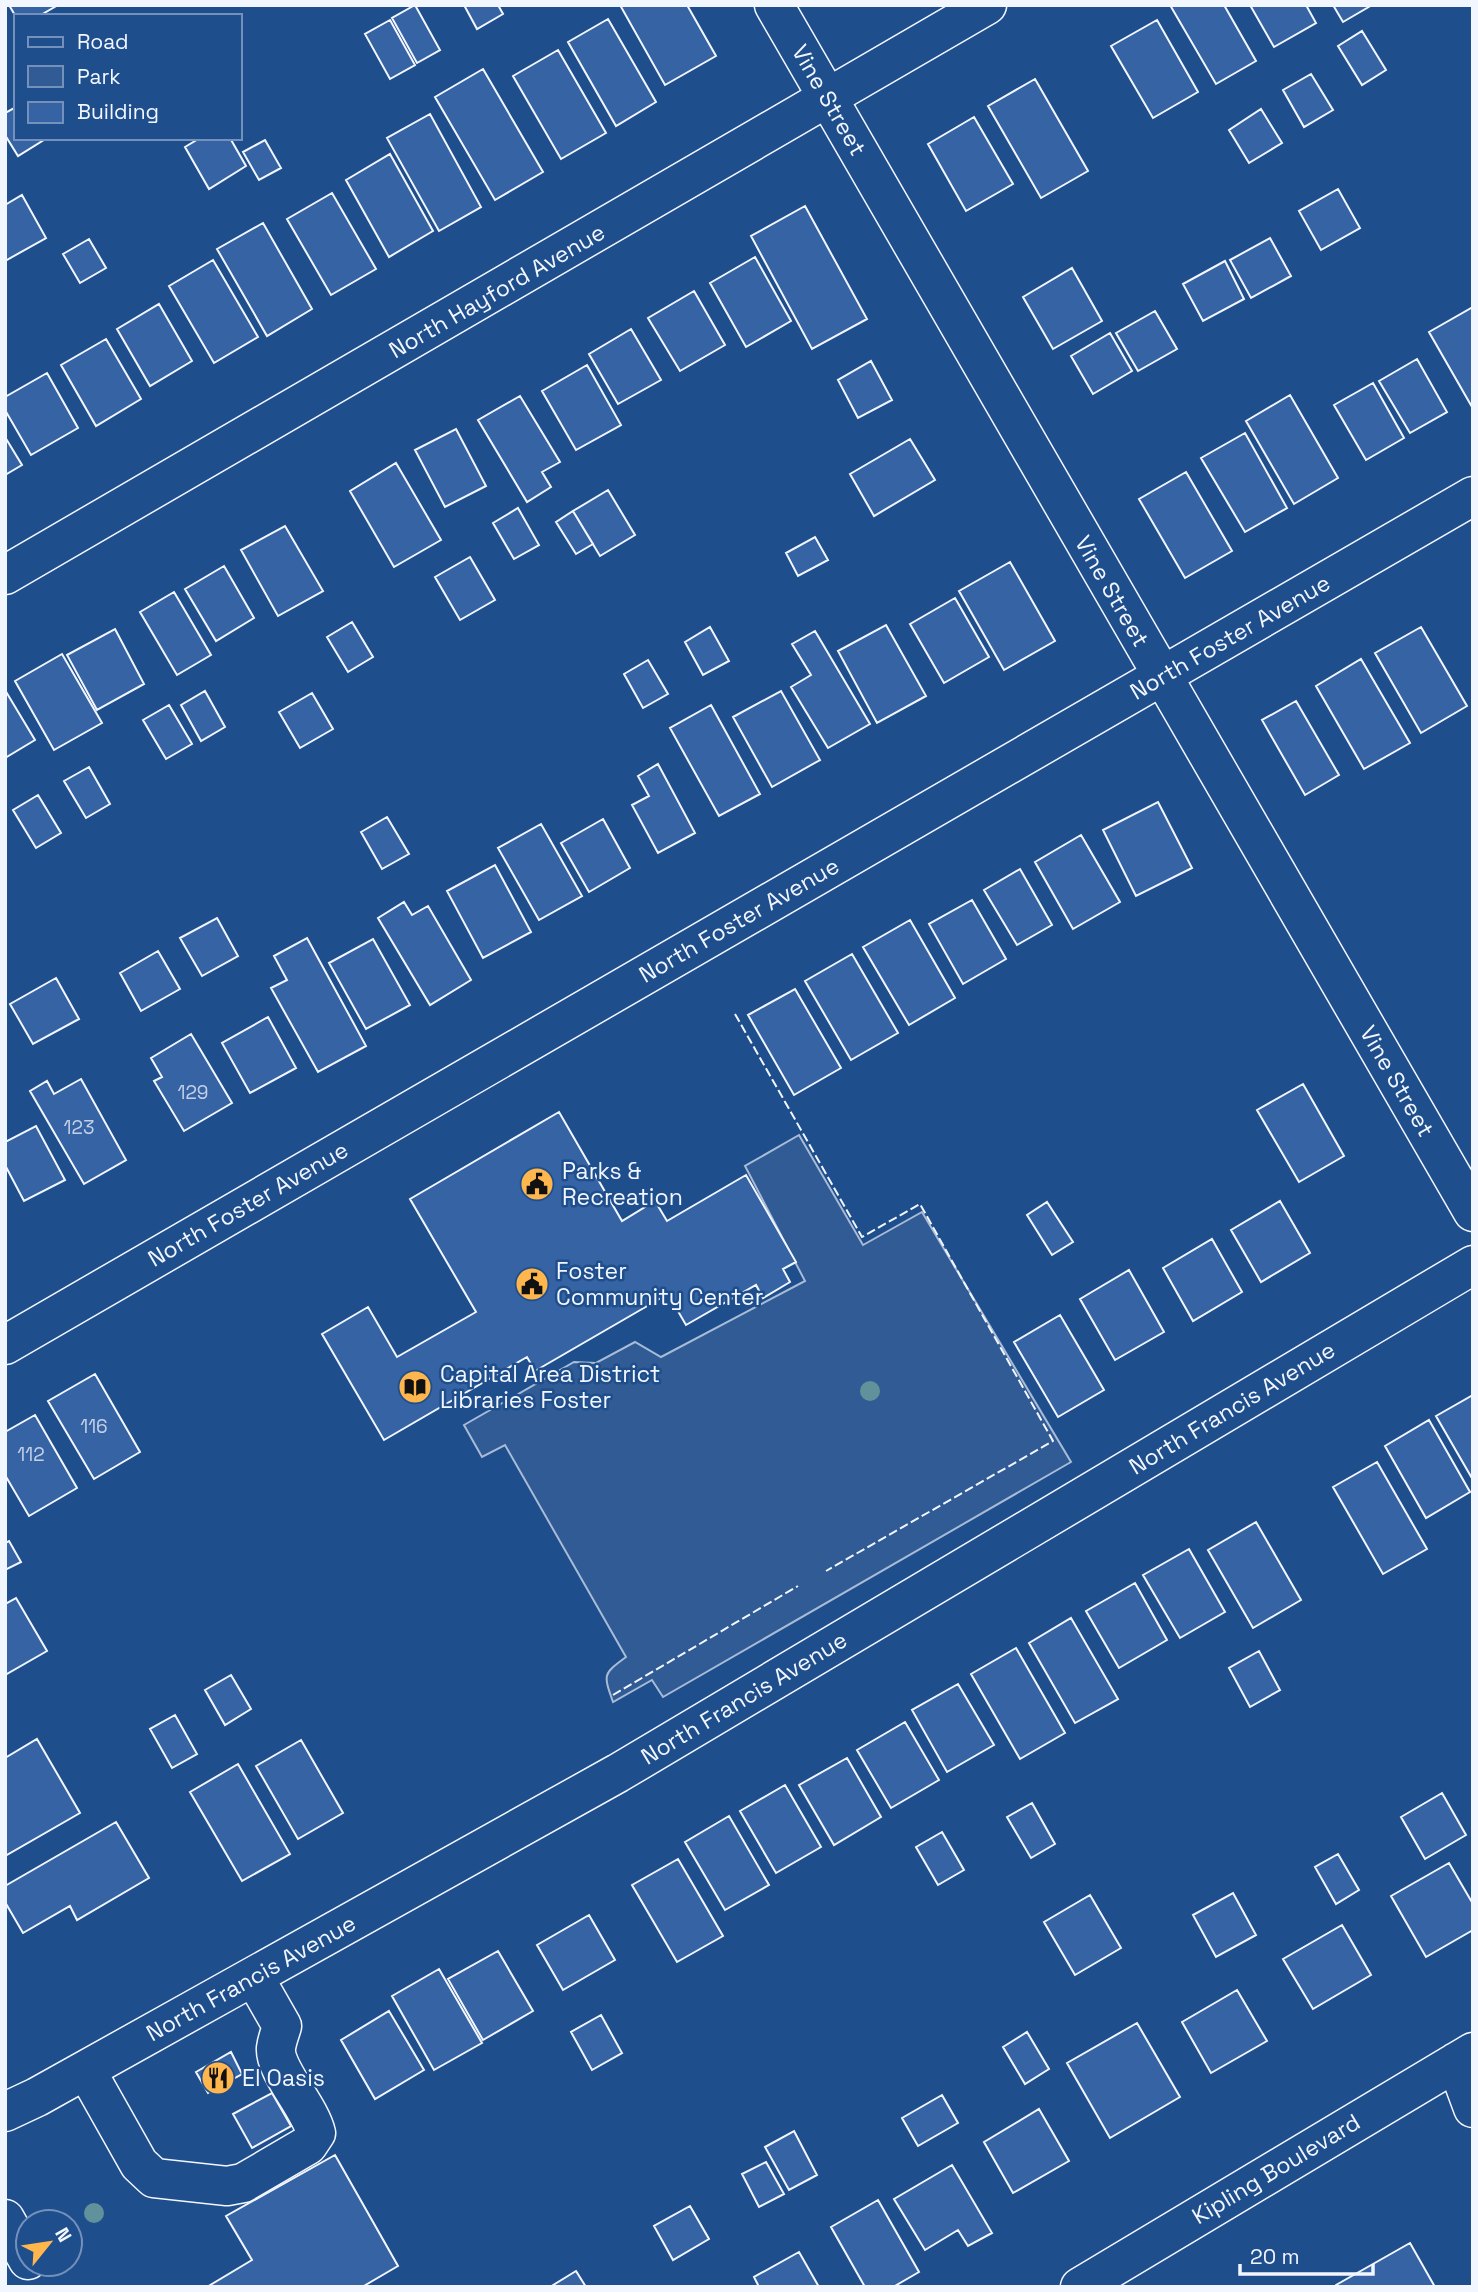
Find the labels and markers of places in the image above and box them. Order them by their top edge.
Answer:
place label: Parks & Recreation [562,1156,683,1212]
public building icon: Parks & Recreation [518,1165,556,1203]
place label: Foster Community Center [556,1256,763,1312]
public building icon: Foster Community Center [513,1265,551,1303]
place label: Capital Area District Libraries Foster [440,1359,660,1415]
library icon: Capital Area District Libraries Foster [396,1368,434,1406]
restaurant icon: El Oasis [199,2059,237,2097]
place label: El Oasis [242,2063,325,2093]

